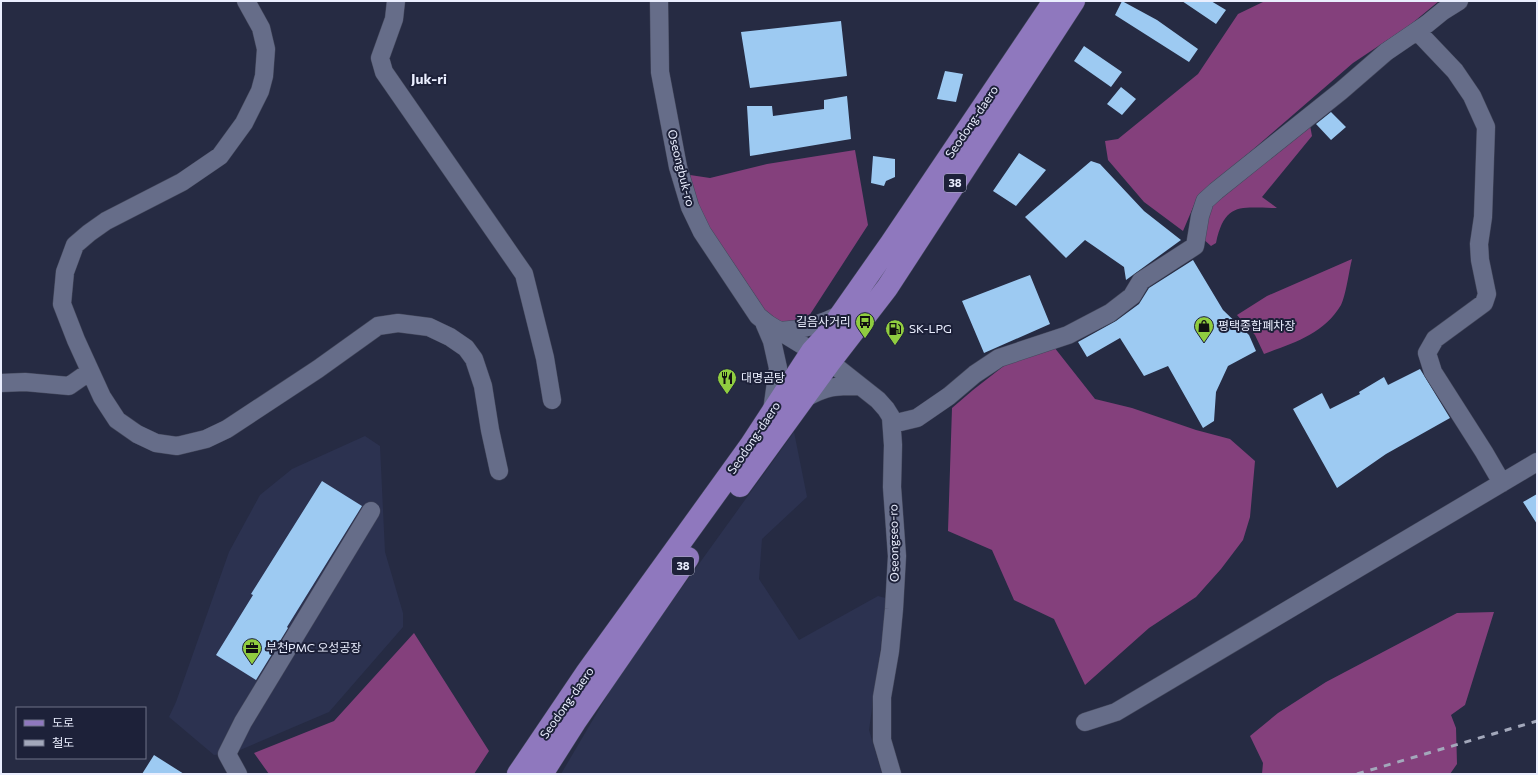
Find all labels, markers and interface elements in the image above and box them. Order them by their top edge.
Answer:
district label: Juk-ri [411,70,447,87]
street label: Seodong-daero [942,83,1000,160]
street label: Oseongbuk-ro [666,128,698,208]
road number: 38 [944,174,966,192]
bus stop icon: 길음사거리 [854,311,876,339]
place label: 길음사거리 [796,314,851,328]
shop icon: 평택종합폐차장 [1193,315,1215,343]
fuel station icon: SK-LPG [884,318,906,346]
place label: 평택종합폐차장 [1218,318,1295,332]
place label: SK-LPG [909,321,952,335]
restaurant icon: 대명곰탕 [716,367,738,395]
place label: 대명곰탕 [741,370,785,384]
street label: Seodong-daero [724,399,782,476]
street label: Oseongseo-ro [885,504,901,582]
road number: 38 [672,557,694,575]
office icon: 부천PMC 오성공장 [241,637,263,665]
place label: 부천PMC 오성공장 [266,640,361,654]
street label: Seodong-daero [536,664,596,741]
legend [16,707,146,759]
text: 도로 [52,715,74,729]
text: 철도 [52,735,74,749]

